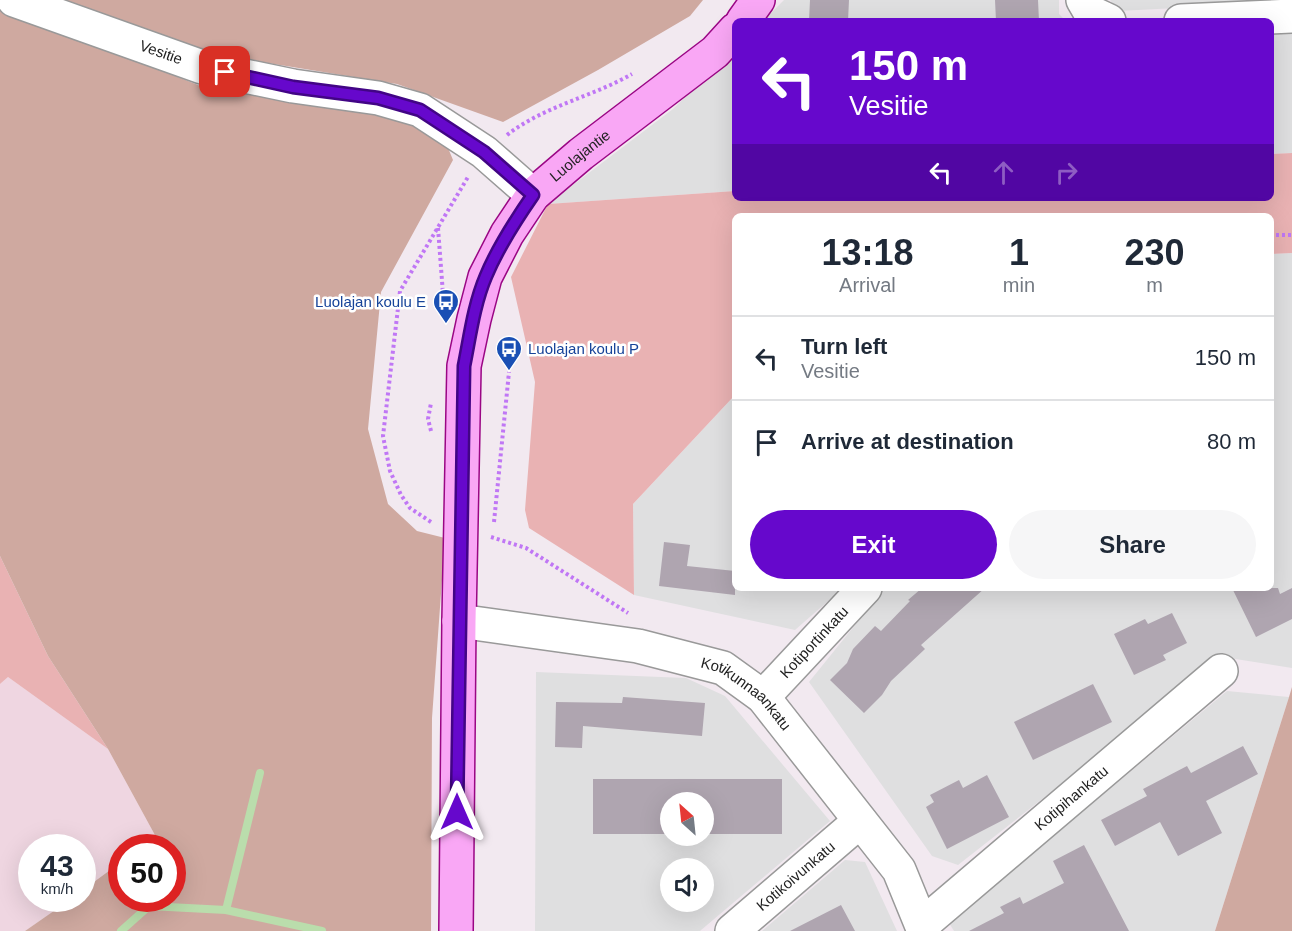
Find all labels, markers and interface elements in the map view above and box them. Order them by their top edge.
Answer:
street label: Vesitie [137,36,185,67]
icon: left [750,42,828,120]
text: 150 m [849,42,968,89]
pin [199,46,250,97]
icon: arrive [208,55,241,88]
text: Vesitie [849,91,929,121]
street label: Luolajantie [546,126,613,185]
icon: left [924,156,957,189]
icon: ahead [987,156,1020,189]
icon: right [1050,156,1083,189]
text: 13:18 [821,232,913,273]
text: 1 [1009,232,1029,273]
text: 230 [1124,232,1185,273]
text: Arrival [839,274,896,296]
text: min [1003,274,1035,296]
text: m [1146,274,1163,296]
bus stop icon: Luolajan koulu E [431,287,461,325]
place label: Luolajan koulu E [315,293,426,310]
bus stop icon: Luolajan koulu P [494,334,524,372]
text: Turn left [801,334,887,359]
place label: Luolajan koulu P [528,340,639,357]
icon: left [750,342,783,375]
text: 150 m [1195,345,1256,370]
text: Vesitie [801,360,860,382]
icon: arrive [750,426,783,459]
text: Arrive at destination [801,429,1014,454]
text: 80 m [1207,429,1256,454]
button: Exit [750,510,997,579]
button: Share [1009,510,1256,579]
street label: Kotiportinkatu [776,603,851,681]
street label: Kotikunnaankatu [699,654,795,733]
street label: Kotipihankatu [1031,762,1111,834]
position arrow [425,780,489,844]
north arrow [660,792,714,846]
map controls [660,792,714,912]
speed limit sign: 50 [108,834,186,912]
street label: Kotikoivunkatu [753,838,838,914]
text: 43 [40,849,74,882]
button: sound [660,858,714,912]
text: km/h [41,880,73,897]

